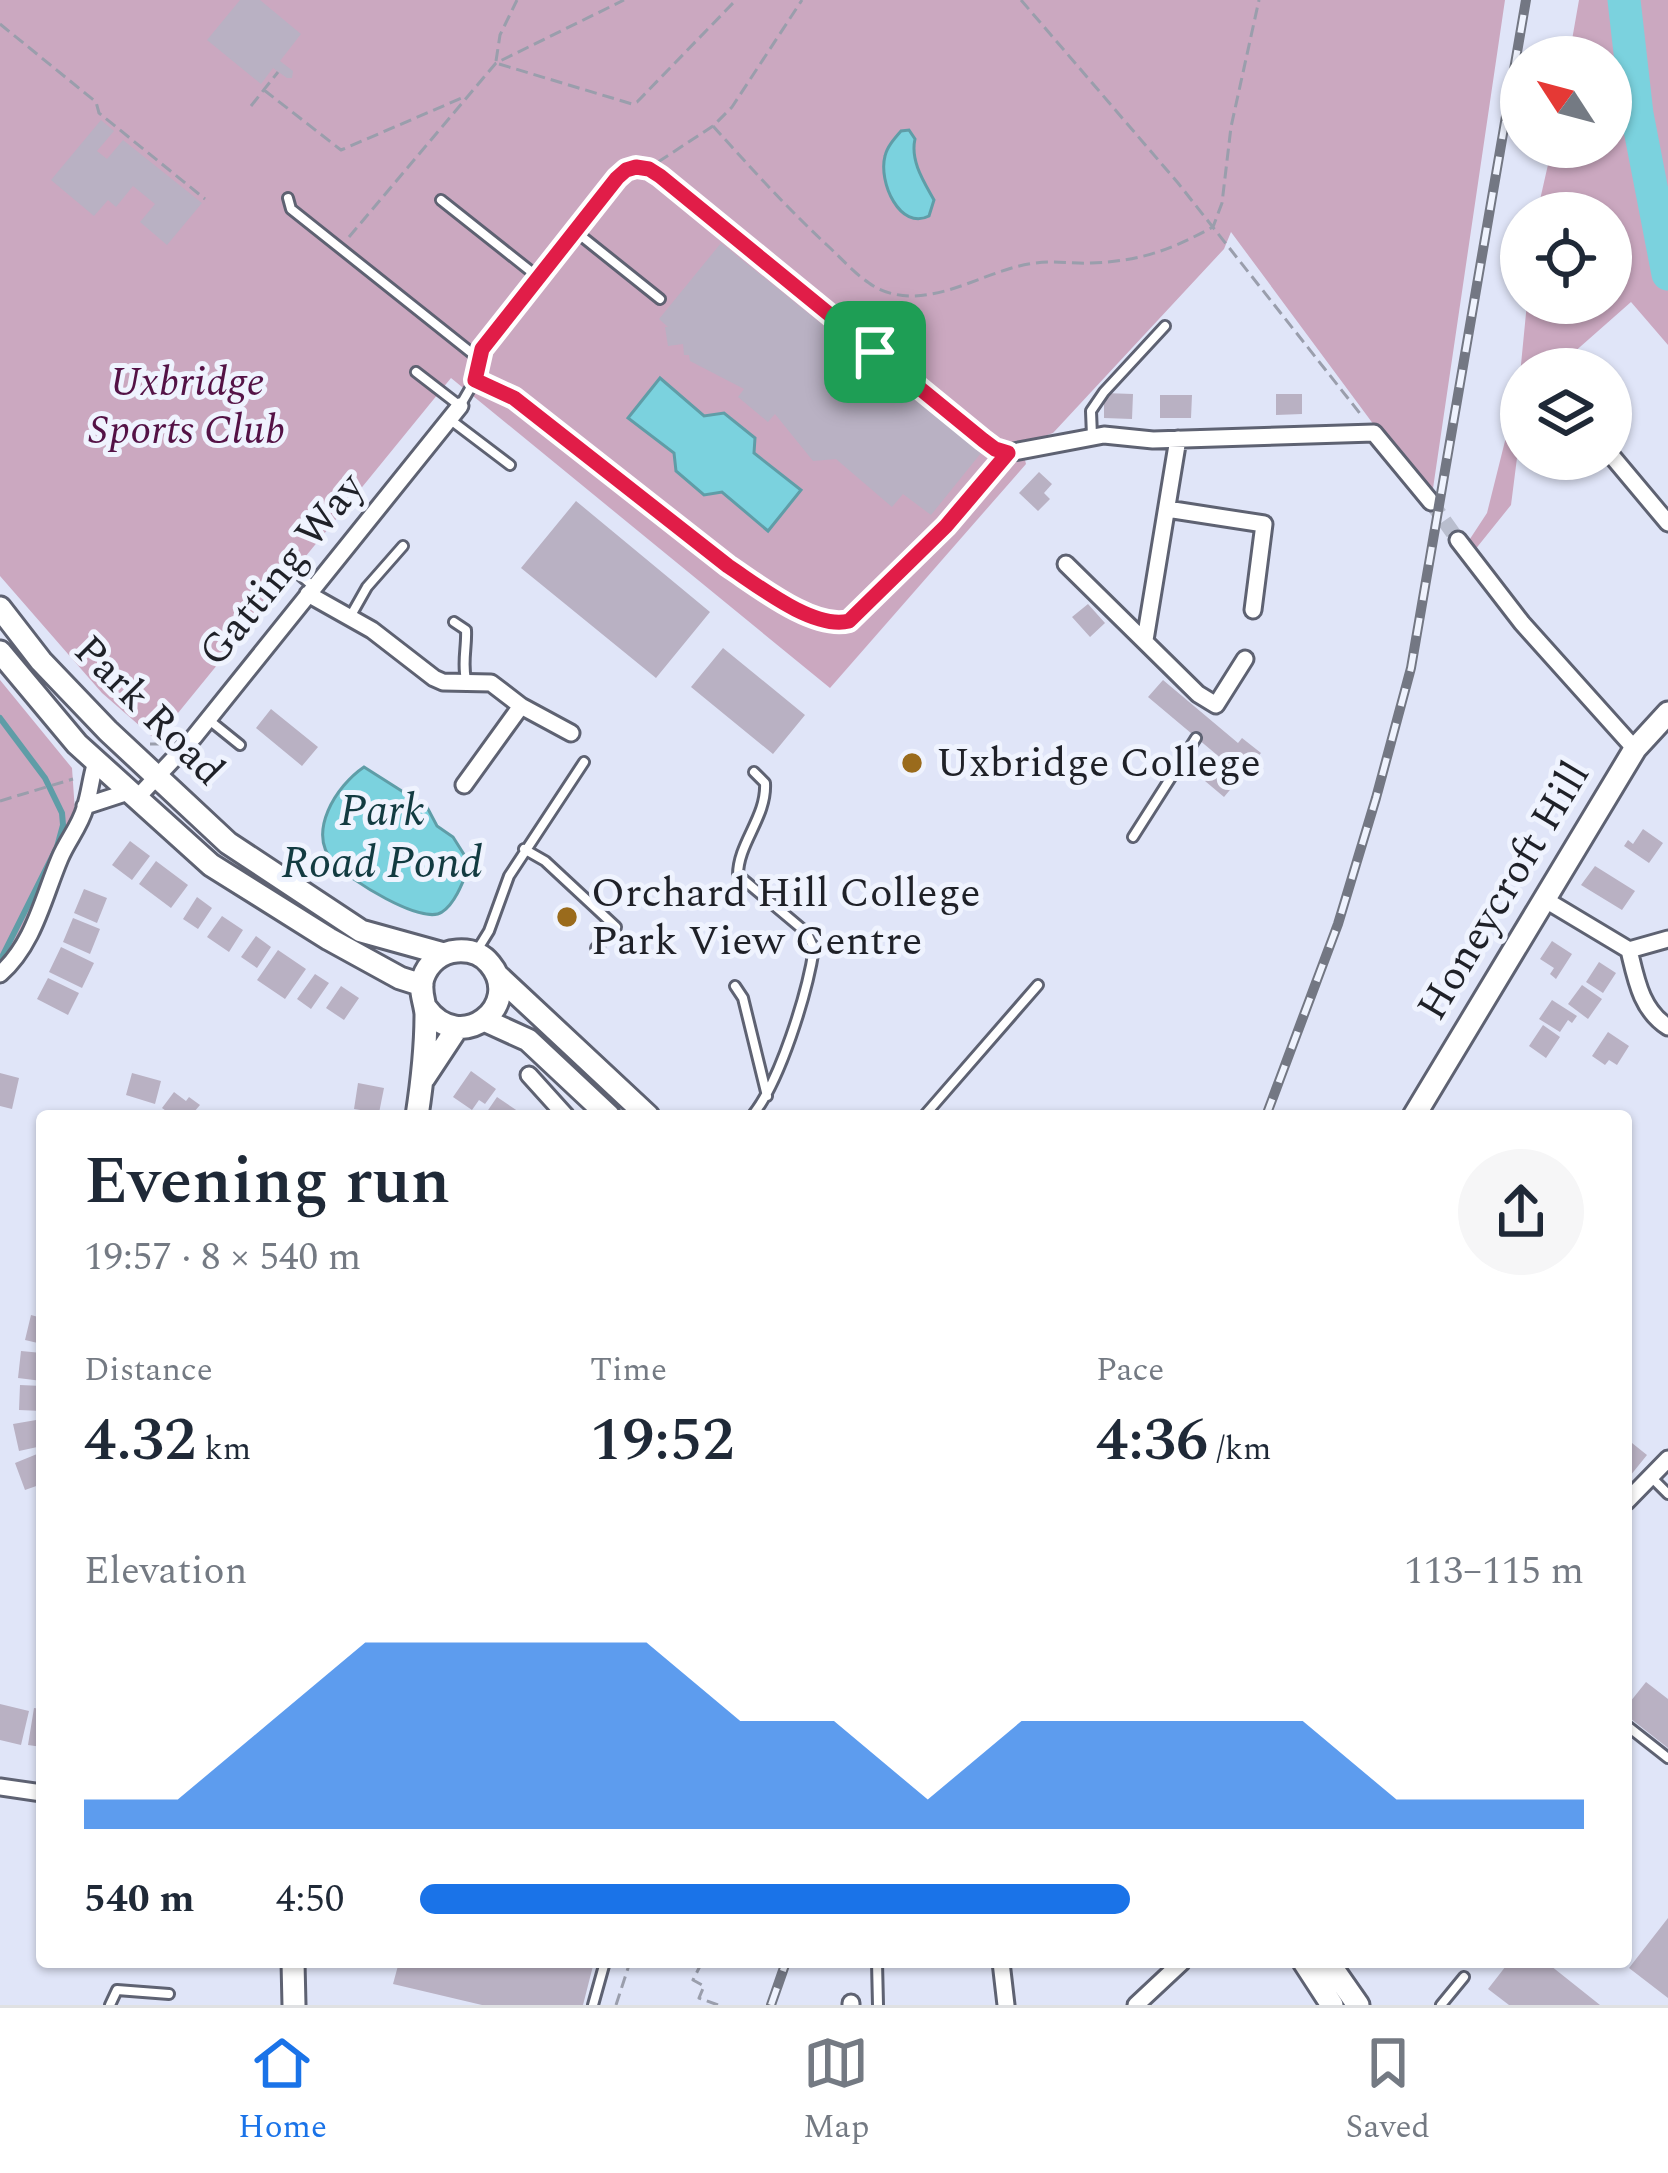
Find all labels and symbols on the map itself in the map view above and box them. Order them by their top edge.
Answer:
north arrow [1500,36,1632,168]
pin [824,301,926,403]
park label: Uxbridge Sports Club [89,351,285,462]
street label: Gatting Way [184,458,381,681]
street label: Park Road [59,621,239,801]
place label: Uxbridge College [936,732,1261,795]
street label: Honeycroft Hill [1402,749,1606,1033]
marker: Uxbridge College [899,750,925,776]
water label: Park Road Pond [281,777,483,898]
place label: Orchard Hill College Park View Centre [591,862,981,973]
marker: Orchard Hill College Park View Centre [554,904,580,930]

